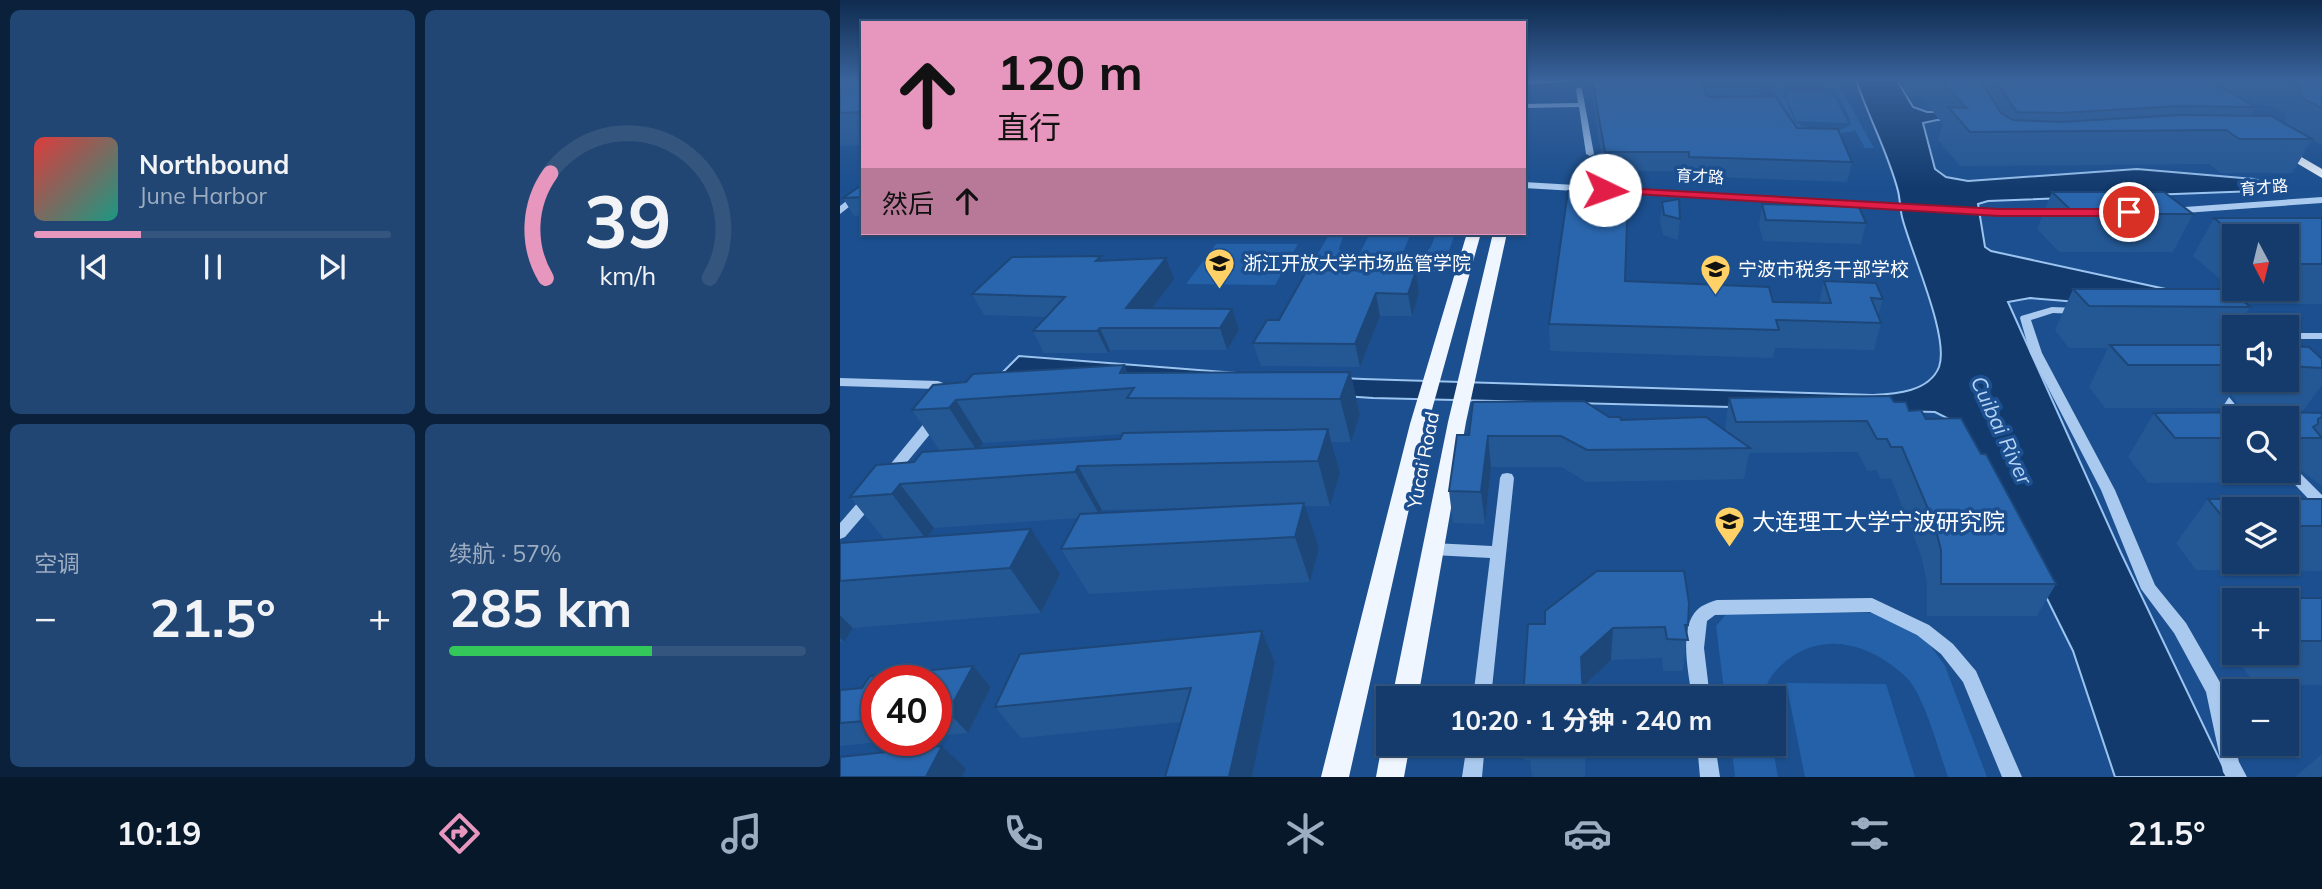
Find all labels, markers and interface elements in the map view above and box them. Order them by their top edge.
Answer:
text: 120 m [997,41,1143,102]
icon: ahead [882,49,973,140]
text: 直行 [997,107,1061,147]
text: Northbound [139,148,289,181]
position arrow [1568,153,1642,227]
street label: 育才路 [1676,165,1724,187]
text: 39 [584,175,671,266]
street label: 育才路 [2239,175,2289,199]
text: June Harbor [139,181,267,210]
icon: ahead [948,182,986,220]
pin [2099,182,2159,242]
text: 然后 [882,187,934,220]
icon: arrive [2110,193,2148,231]
north arrow [2222,224,2300,301]
map controls [2222,224,2299,756]
school or university icon: 浙江开放大学市场监管学院 [1203,246,1237,290]
icon: previous [75,248,113,286]
icon: pause [194,248,232,286]
icon: next [313,248,351,286]
place label: 浙江开放大学市场监管学院 [1243,251,1471,275]
school or university icon: 宁波市税务干部学校 [1698,252,1732,296]
place label: 宁波市税务干部学校 [1738,257,1909,281]
text: km/h [599,260,656,291]
button: sound [2222,315,2299,392]
water label: Cuibai River [1966,372,2039,490]
button: search [2222,406,2299,483]
street label: Yucai Road [1402,410,1444,511]
button: layers [2222,497,2299,574]
school or university icon: 大连理工大学宁波研究院 [1712,504,1746,548]
place label: 大连理工大学宁波研究院 [1752,507,2005,536]
text: 续航 · 57% [449,539,561,568]
text: 空调 [34,549,80,578]
text: 285 km [449,575,632,640]
text: 21.5° [149,585,276,650]
button: + [2222,588,2299,665]
text: − [34,593,57,641]
text: + [368,593,391,641]
speed limit sign: 40 [861,665,952,756]
button: − [2222,679,2299,756]
text: 10:20 · 1 分钟 · 240 m [1450,704,1712,737]
icon: directions [435,809,484,858]
icon: music [717,809,766,858]
icon: phone [999,809,1048,858]
icon: climate [1281,809,1330,858]
icon: car [1563,809,1612,858]
icon: filters [1845,809,1894,858]
text: 10:19 [117,813,201,853]
text: 21.5° [2128,813,2205,853]

